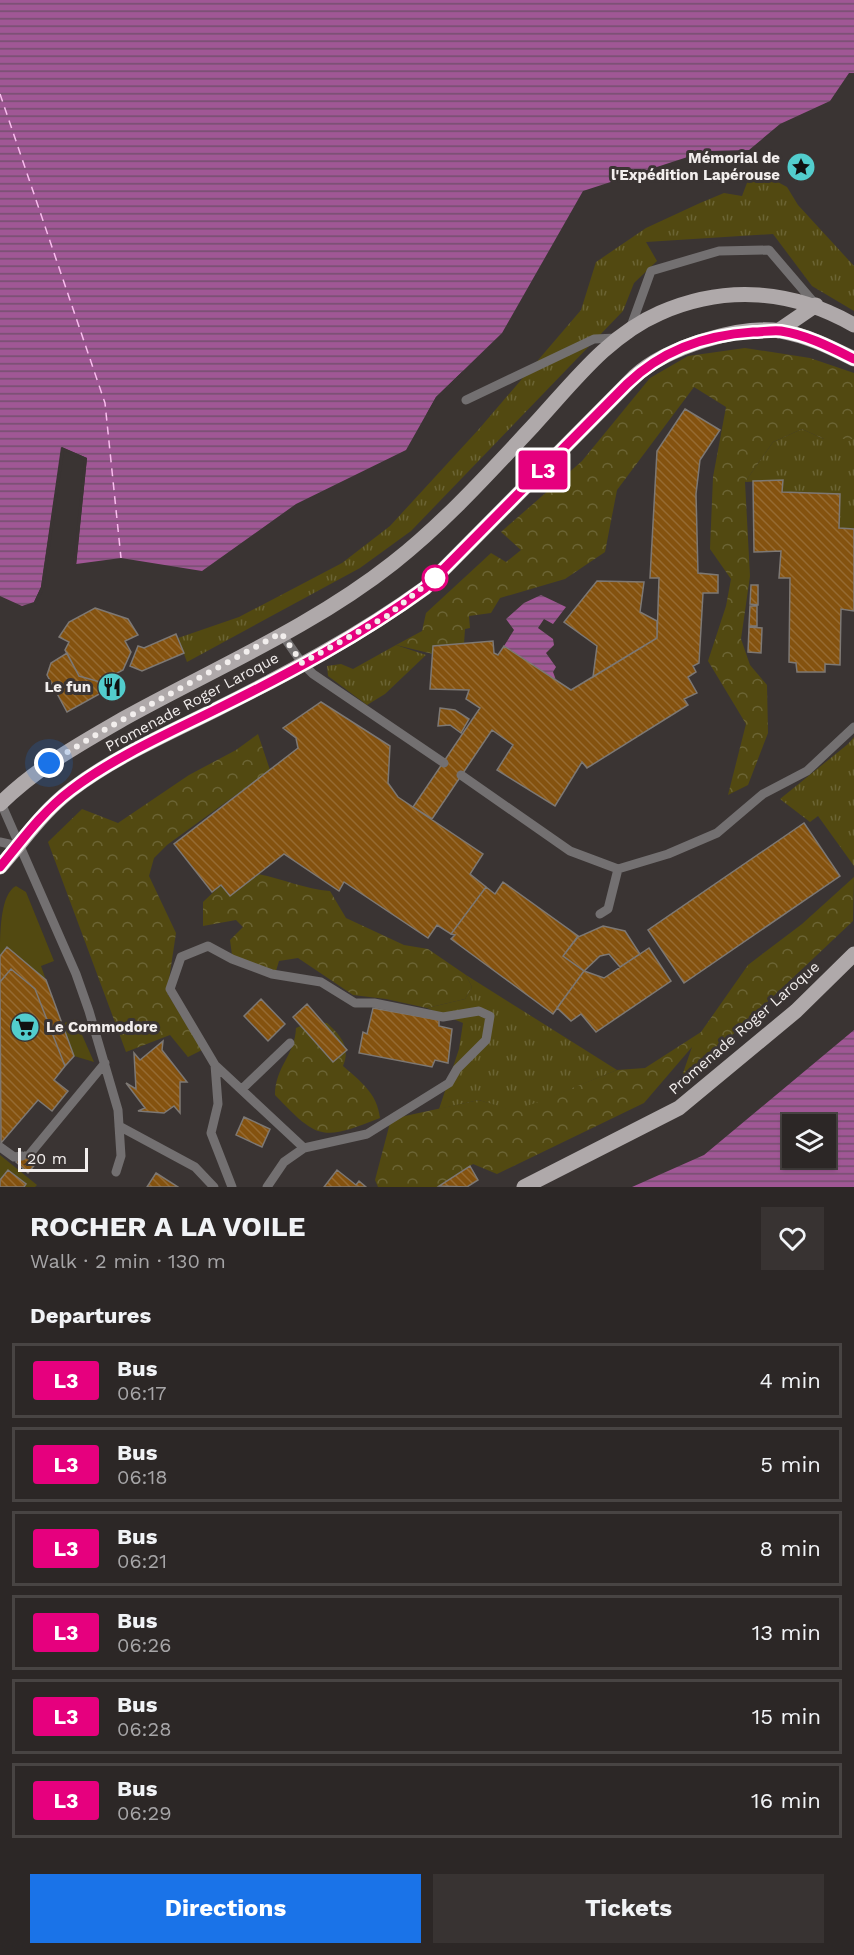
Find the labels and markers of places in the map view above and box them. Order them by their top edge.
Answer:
place label: Mémorial de l'Expédition Lapérouse [611,149,780,184]
place icon: Mémorial de l'Expédition Lapérouse [785,151,817,183]
unlabelled marker [422,565,448,591]
restaurant icon: Le fun [96,671,128,703]
place label: Le fun [44,678,91,696]
supermarket icon: Le Commodore [9,1011,41,1043]
place label: Le Commodore [46,1018,158,1036]

